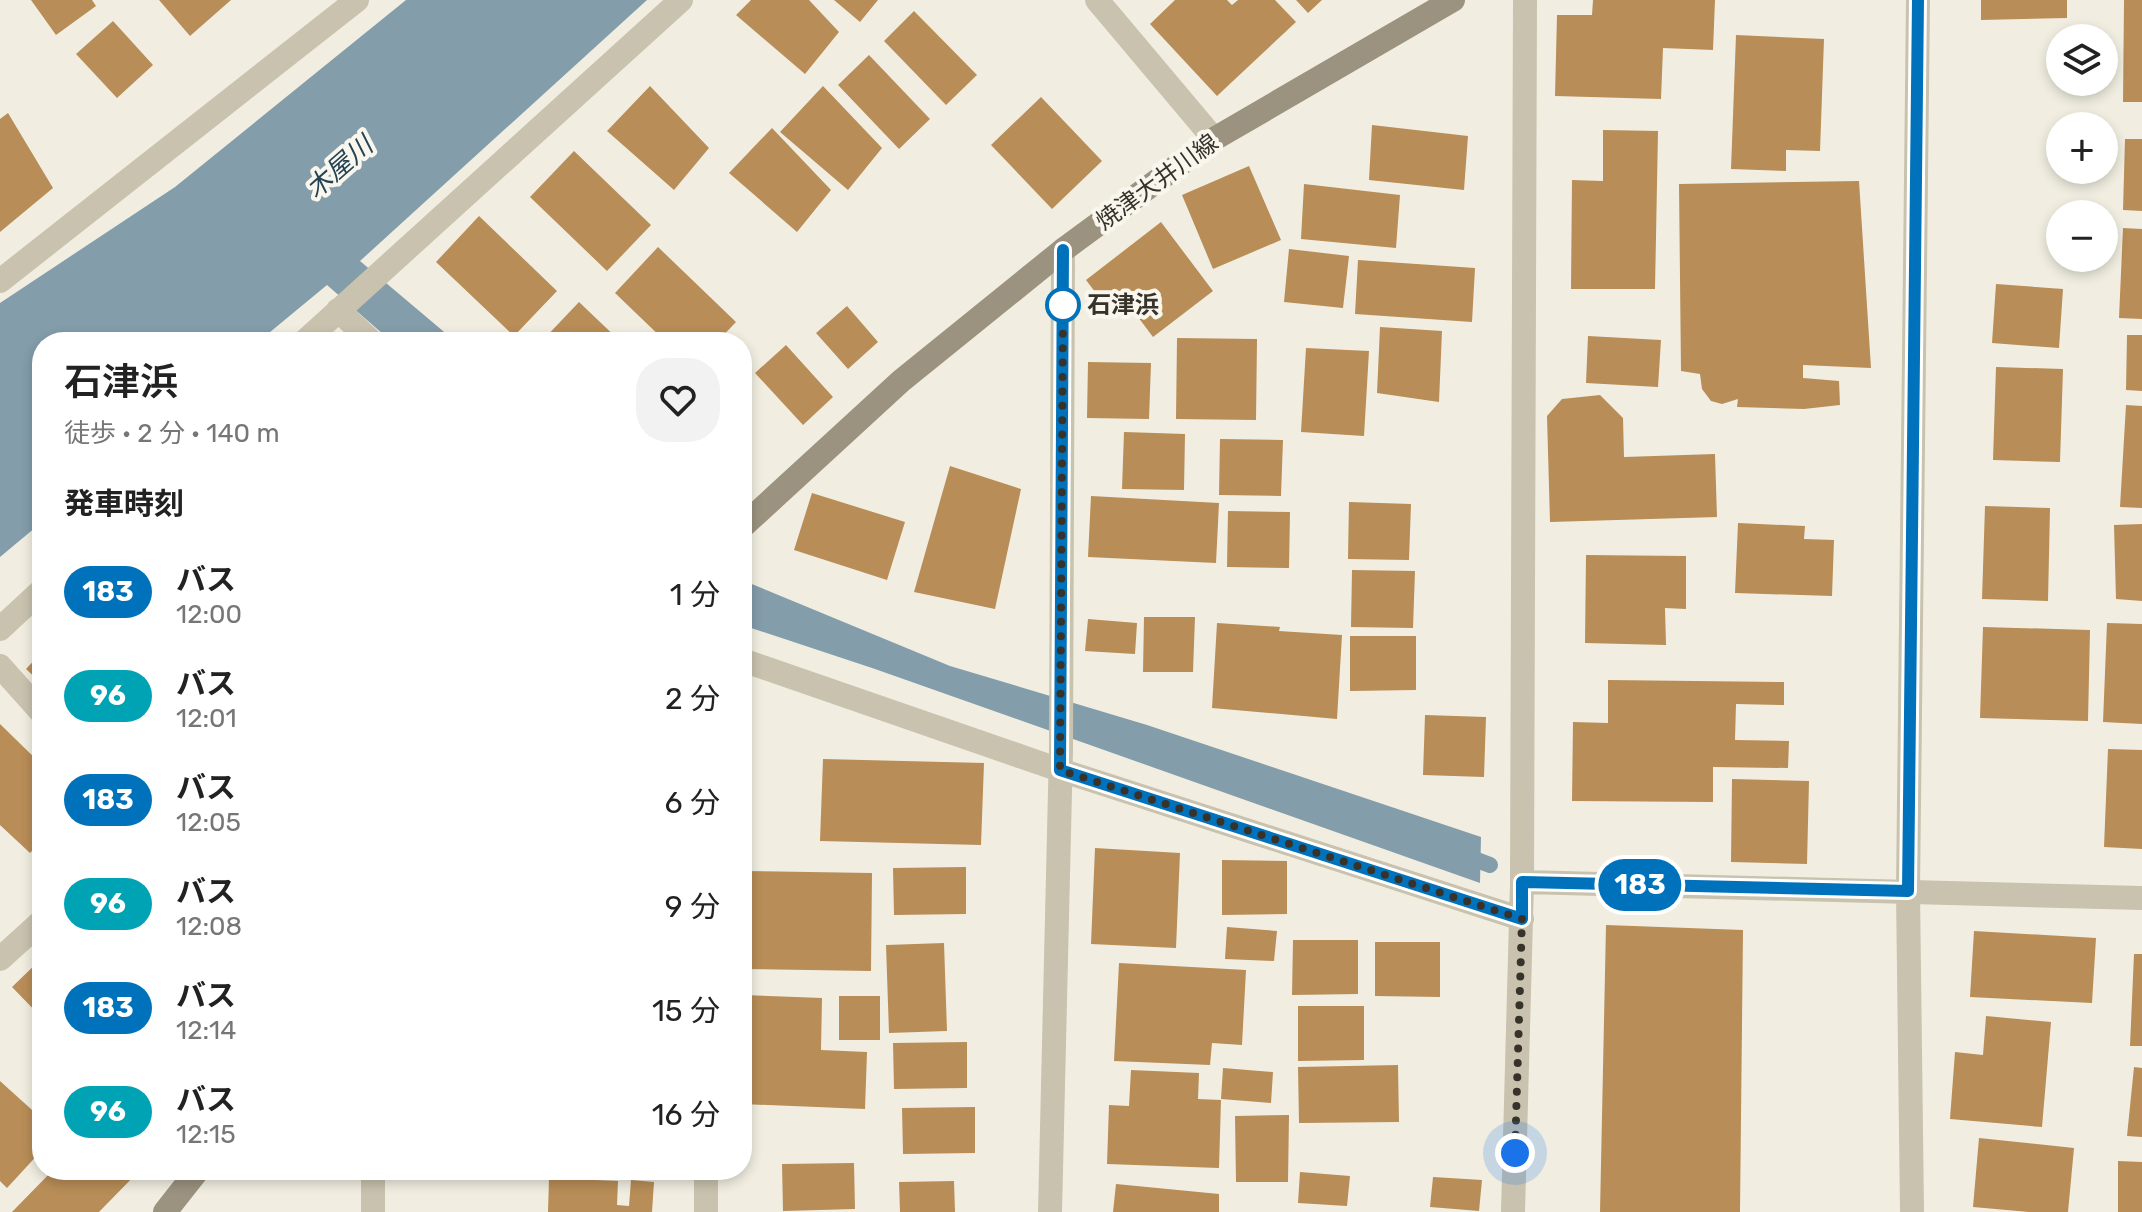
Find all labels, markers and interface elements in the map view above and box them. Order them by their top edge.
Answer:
map controls [2046,24,2118,272]
button: layers [2046,24,2118,96]
button: + [2046,112,2118,184]
water label: 木屋川 [300,128,381,205]
street label: 焼津大井川線 [1091,128,1223,236]
button: − [2046,200,2118,272]
marker: 石津浜 [1046,288,1080,322]
place label: 石津浜 [1087,291,1159,319]
button: heart [636,358,720,442]
text: 石津浜 [64,359,178,405]
text: 徒歩 · 2 分 · 140 m [64,418,280,449]
text: 発車時刻 [64,486,184,522]
text: バス [176,562,236,598]
text: 183 [82,575,134,608]
text: 1 分 [670,577,720,613]
text: 12:00 [176,599,242,630]
text: バス [176,666,236,702]
text: 96 [90,679,126,712]
text: 2 分 [665,681,720,717]
text: 12:01 [176,703,237,734]
text: バス [176,770,236,806]
text: 183 [82,783,134,816]
text: 6 分 [665,785,720,821]
text: 12:05 [176,807,241,838]
line badge: 183 [1594,859,1686,911]
text: 183 [1614,868,1666,901]
text: バス [176,874,236,910]
text: 96 [90,887,126,920]
text: 9 分 [665,889,720,925]
text: 12:08 [176,911,242,942]
text: バス [176,978,236,1014]
text: 183 [82,991,134,1024]
text: 15 分 [652,993,720,1029]
text: 12:14 [176,1015,236,1046]
text: バス [176,1082,236,1118]
text: 96 [90,1095,126,1128]
text: 16 分 [652,1097,720,1133]
text: 12:15 [176,1119,236,1150]
your location [1495,1133,1535,1173]

